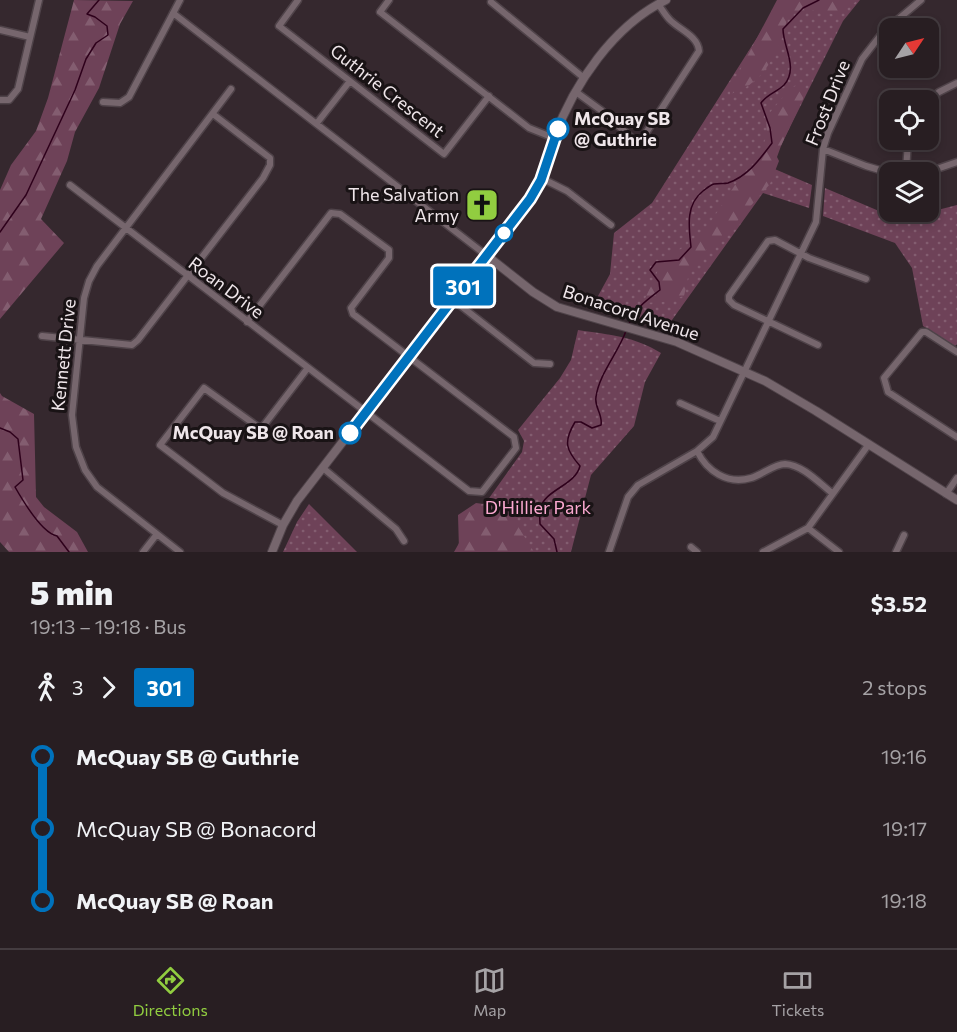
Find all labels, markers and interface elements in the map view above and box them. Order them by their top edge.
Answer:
north arrow [879,18,939,78]
map controls [879,18,939,222]
street label: Guthrie Crescent [326,39,449,142]
street label: Frost Drive [800,57,854,148]
button: locate [879,90,939,150]
place label: McQuay SB @ Guthrie [574,107,670,150]
marker: McQuay SB @ Guthrie [547,118,569,140]
button: layers [879,162,939,222]
place label: The Salvation Army [348,183,459,226]
church icon: The Salvation Army [464,187,500,223]
unlabelled marker [495,224,513,242]
street label: Roan Drive [184,252,269,323]
line badge: 301 [428,266,498,306]
text: 301 [445,274,481,299]
street label: Bonacord Avenue [560,280,702,345]
street label: Kennett Drive [46,298,80,412]
place label: McQuay SB @ Roan [172,421,334,443]
marker: McQuay SB @ Roan [339,422,361,444]
park label: D'Hillier Park [485,496,592,518]
text: 5 min [30,571,113,612]
text: $3.52 [871,590,927,617]
text: 19:13 – 19:18 · Bus [30,614,186,638]
icon: walk [30,671,63,704]
icon: forward [92,671,125,704]
text: 3 [72,675,83,699]
text: 301 [146,675,182,700]
text: 2 stops [862,675,927,699]
text: McQuay SB @ Guthrie [76,743,299,770]
text: 19:16 [881,744,927,768]
text: McQuay SB @ Bonacord [76,815,317,842]
text: 19:17 [882,816,927,840]
text: McQuay SB @ Roan [76,887,273,914]
text: 19:18 [881,888,927,912]
tab: Directions [133,964,208,1019]
tab: Map [473,964,506,1019]
tab: Tickets [772,964,824,1019]

